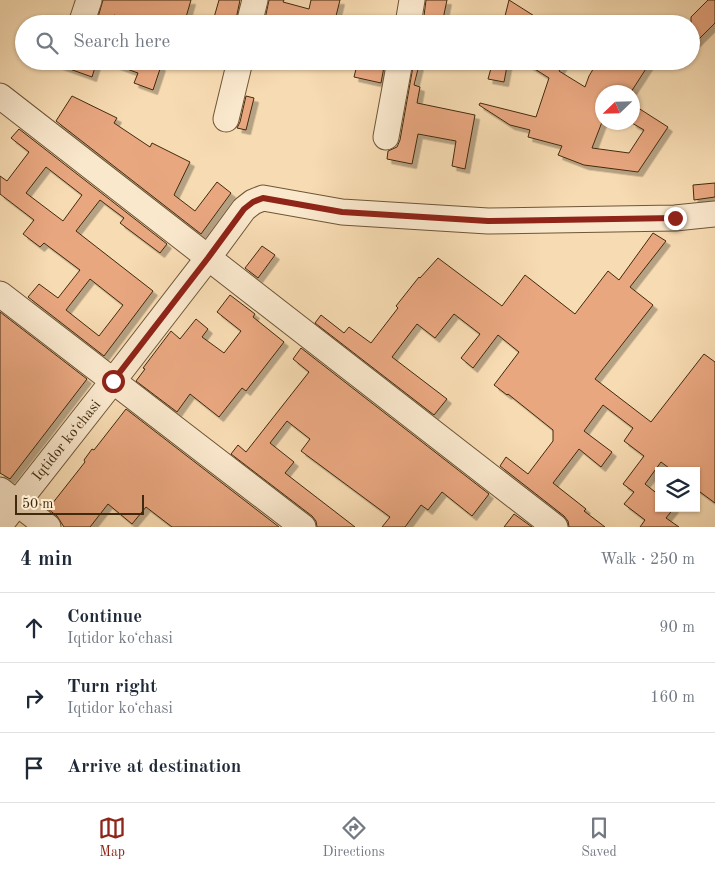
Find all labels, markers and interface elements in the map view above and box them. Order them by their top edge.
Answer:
search box [15,15,700,70]
icon: search [33,29,61,57]
text: Search here [73,33,170,52]
north arrow [595,85,640,130]
route end [664,207,687,230]
route start [102,370,125,393]
street label: Iqtidor koʻchasi [30,398,104,484]
map controls [655,467,700,512]
button: layers [655,467,700,512]
scale bar [15,492,144,515]
text: 50 m [22,497,53,511]
text: 4 min [20,549,73,570]
text: Walk · 250 m [600,552,695,568]
text: Continue [67,608,142,627]
icon: ahead [20,614,48,642]
text: 90 m [659,620,695,636]
text: Iqtidor koʻchasi [67,631,173,647]
text: Turn right [67,678,157,697]
icon: right [20,684,48,712]
text: 160 m [650,690,695,706]
text: Iqtidor koʻchasi [67,701,173,717]
icon: arrive [20,754,48,782]
text: Arrive at destination [67,758,241,777]
tab: Map [98,814,126,861]
tab: Directions [323,814,385,861]
tab: Saved [581,814,617,861]

